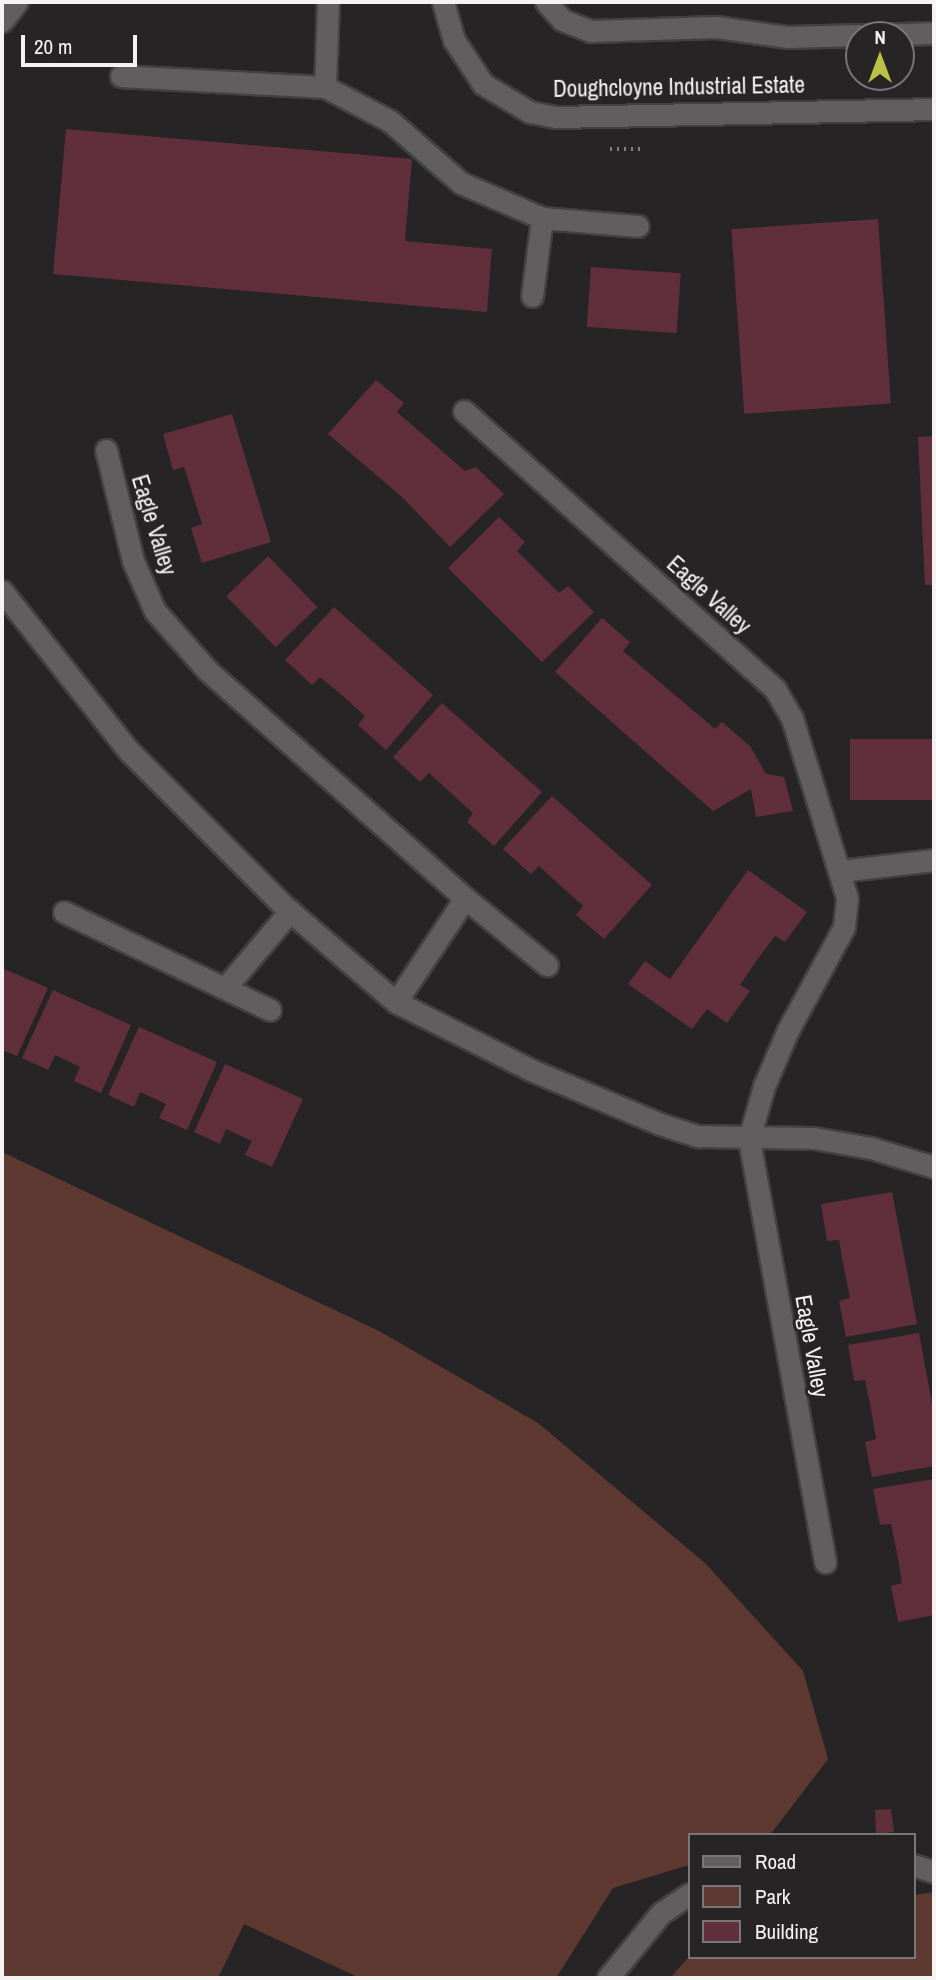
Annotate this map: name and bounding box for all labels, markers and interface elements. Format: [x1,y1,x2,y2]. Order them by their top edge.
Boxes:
scale bar [24,21,140,65]
north arrow [845,21,915,91]
text: N [874,24,886,50]
text: 20 m [34,32,72,61]
street label: Doughcloyne Industrial Estate [553,71,805,103]
street label: Eagle Valley [126,471,182,579]
street label: Eagle Valley [661,550,757,640]
street label: Eagle Valley [789,1293,835,1399]
legend [688,1833,915,1959]
text: Road [755,1847,796,1876]
text: Park [755,1882,790,1911]
text: Building [755,1917,818,1946]

